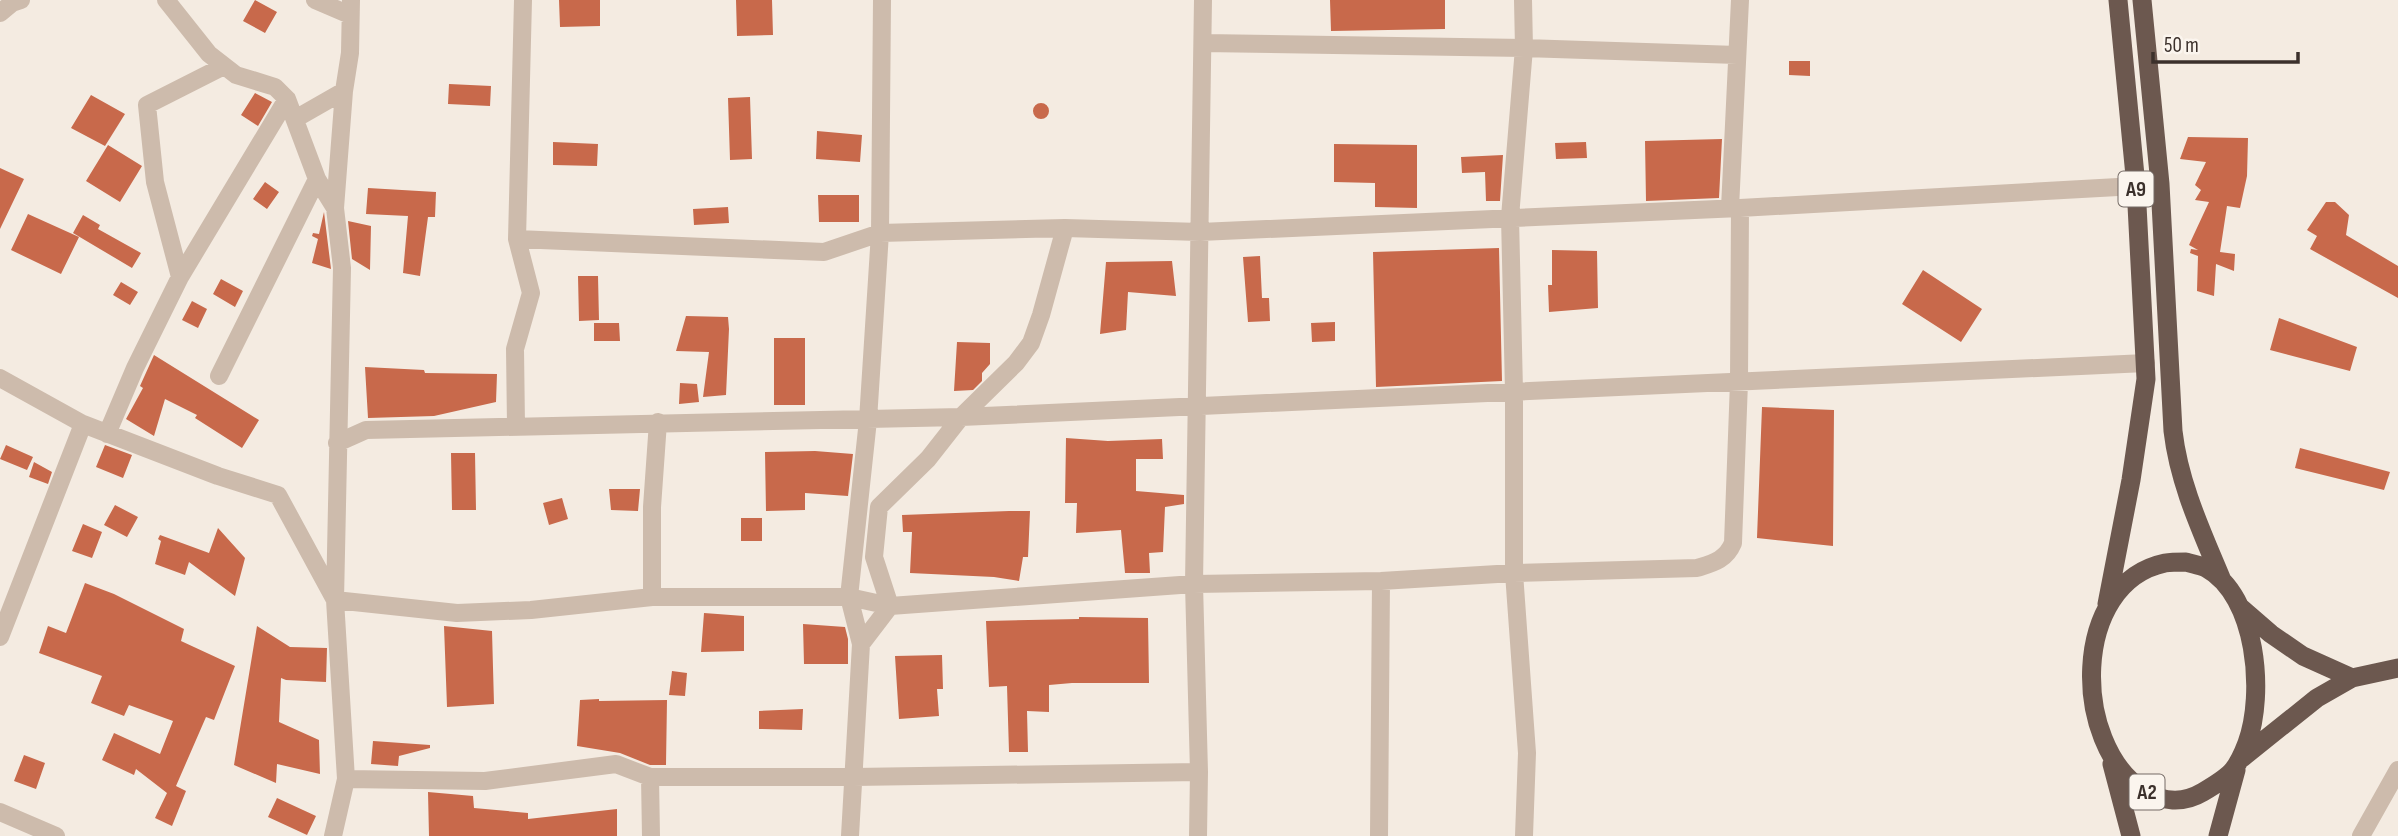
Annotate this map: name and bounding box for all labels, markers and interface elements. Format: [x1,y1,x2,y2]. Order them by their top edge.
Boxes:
scale bar [2153,21,2298,65]
text: 50 m [2164,33,2199,58]
road number: A9 [2118,172,2154,206]
road number: A2 [2130,774,2164,810]

